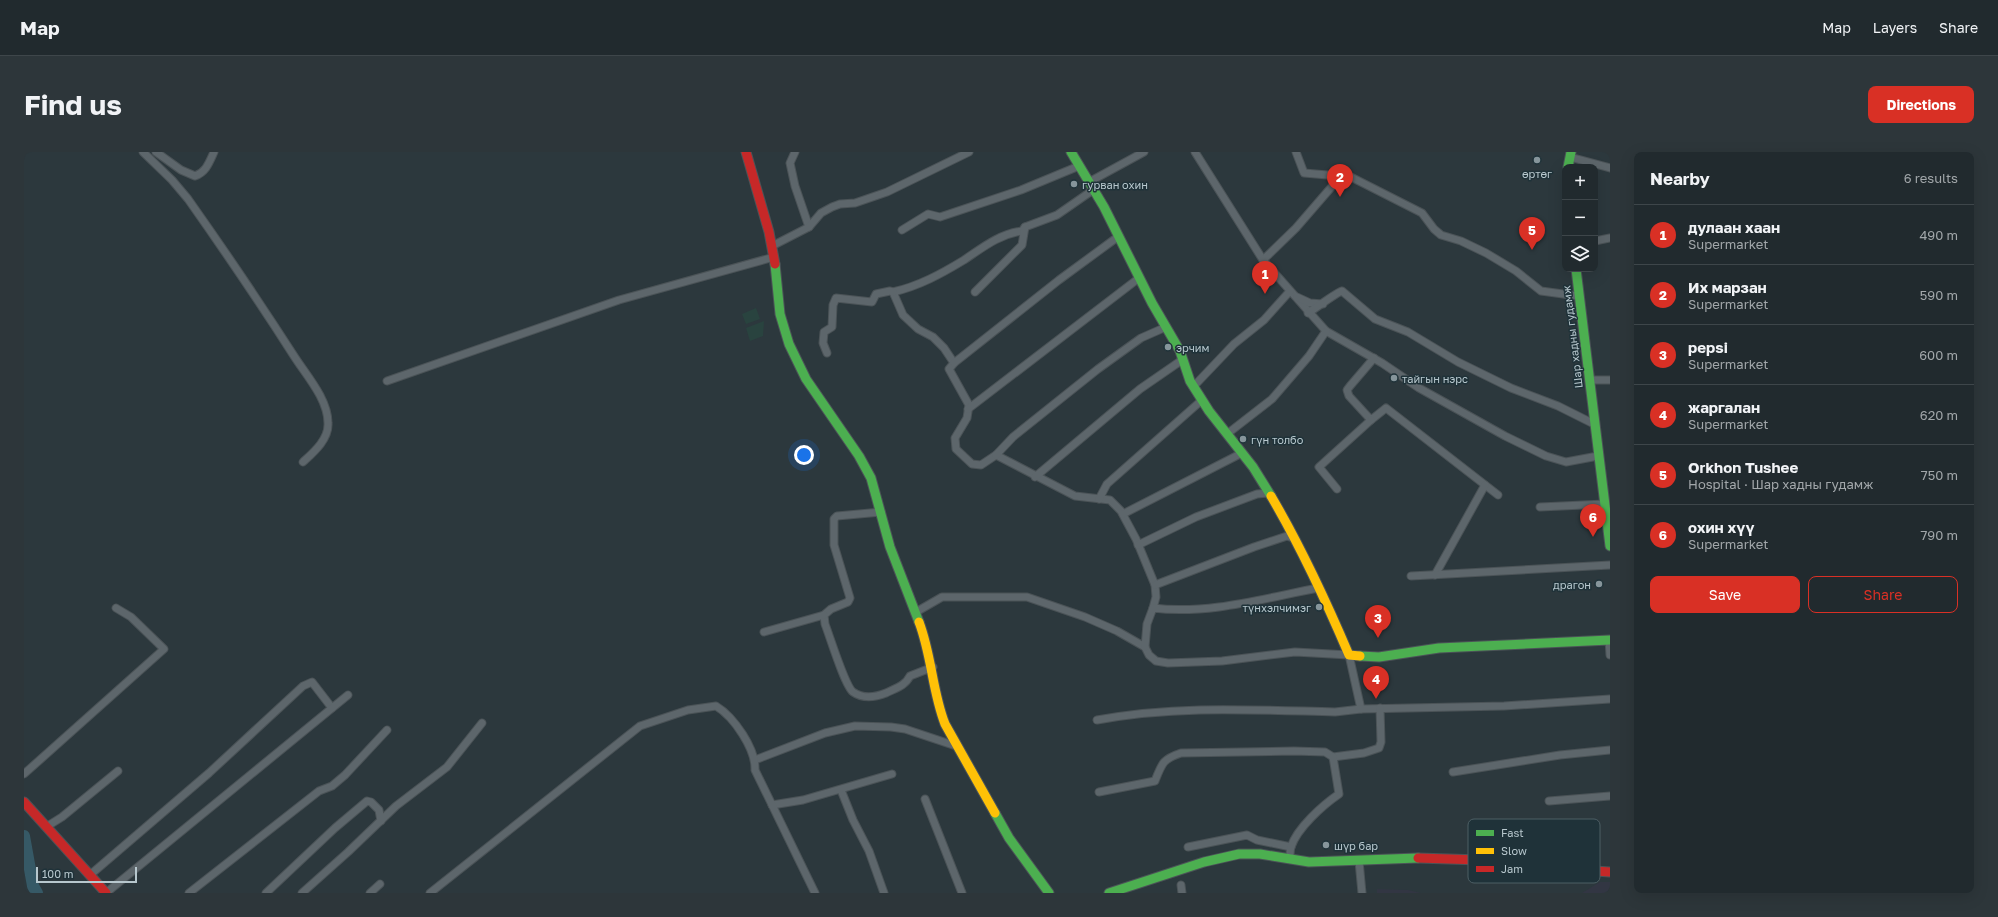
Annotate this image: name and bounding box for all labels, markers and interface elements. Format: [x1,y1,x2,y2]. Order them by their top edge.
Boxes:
text: Map [20,16,60,39]
text: Map [1822,19,1851,36]
text: Layers [1873,19,1917,36]
text: Share [1939,19,1978,36]
button: Directions [1868,86,1974,123]
text: Find us [24,88,122,121]
marker: өртөг [1532,155,1542,165]
pin: 2 [1327,164,1353,197]
map controls [1562,164,1598,272]
button: + [1562,164,1598,200]
place label: өртөг [1522,167,1552,180]
text: Nearby [1650,168,1710,189]
text: 6 results [1904,170,1958,186]
place label: гурван охин [1082,178,1148,191]
marker: гурван охин [1069,179,1079,189]
button: − [1562,200,1598,236]
pin: 5 [1519,217,1545,250]
text: дулаан хаан [1688,218,1780,236]
text: 1 [1660,227,1666,243]
text: 490 m [1919,227,1958,243]
button: layers [1562,236,1598,272]
text: Supermarket [1688,236,1769,252]
pin: 1 [1252,261,1278,294]
text: Их марзан [1688,278,1767,296]
street label: Шар хадны гудамж [1559,285,1585,389]
text: 2 [1659,287,1667,303]
text: 590 m [1920,287,1958,303]
text: Supermarket [1688,296,1769,312]
text: pepsi [1688,338,1728,356]
place label: эрчим [1176,341,1210,354]
marker: эрчим [1163,342,1173,352]
text: 3 [1659,347,1667,363]
text: 600 m [1919,347,1958,363]
text: Supermarket [1688,356,1769,372]
place label: тайгын нэрс [1402,372,1468,385]
marker: тайгын нэрс [1389,373,1399,383]
text: жаргалан [1688,398,1760,416]
text: 4 [1659,407,1667,423]
text: 620 m [1920,407,1958,423]
text: Supermarket [1688,416,1769,432]
place label: гүн толбо [1251,433,1304,447]
marker: гүн толбо [1238,434,1248,444]
your location [794,445,814,465]
text: Orkhon Tushee [1688,458,1798,476]
text: 5 [1659,467,1667,483]
text: 750 m [1921,467,1958,483]
text: Hospital · Шар хадны гудамж [1688,476,1873,492]
pin: 6 [1580,504,1606,537]
text: охин хүү [1688,518,1755,536]
text: 6 [1659,527,1667,543]
text: 790 m [1920,527,1958,543]
text: Supermarket [1688,536,1769,552]
button: Save [1650,576,1800,613]
button: Share [1808,576,1958,613]
place label: драгон [1553,578,1591,591]
marker: драгон [1594,579,1604,589]
place label: түнхэлчимэг [1242,601,1311,615]
marker: түнхэлчимэг [1314,602,1324,612]
pin: 3 [1365,605,1391,638]
pin: 4 [1363,666,1389,699]
legend [1468,819,1600,883]
text: Fast [1501,826,1524,839]
place label: шүр бар [1334,839,1378,853]
marker: шүр бар [1321,840,1331,850]
text: Slow [1501,844,1527,857]
text: Jam [1501,862,1523,875]
scale bar [36,865,137,884]
text: 100 m [42,867,73,880]

